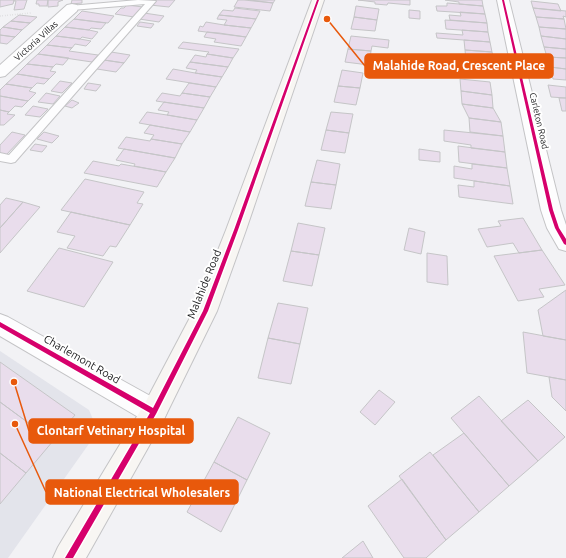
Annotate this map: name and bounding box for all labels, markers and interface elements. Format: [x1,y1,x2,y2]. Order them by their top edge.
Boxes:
street label: Victoria Villas [12,19,60,63]
callout: Malahide Road, Crescent Place [365,54,553,78]
text: Malahide Road, Crescent Place [373,59,545,72]
street label: Carleton Road [528,92,550,150]
street label: Malahide Road [185,248,223,320]
street label: Charlemont Road [42,332,122,386]
callout: Clontarf Vetinary Hospital [29,419,193,443]
text: Clontarf Vetinary Hospital [37,424,185,437]
callout: National Electrical Wholesalers [46,480,238,504]
text: National Electrical Wholesalers [54,486,230,499]

